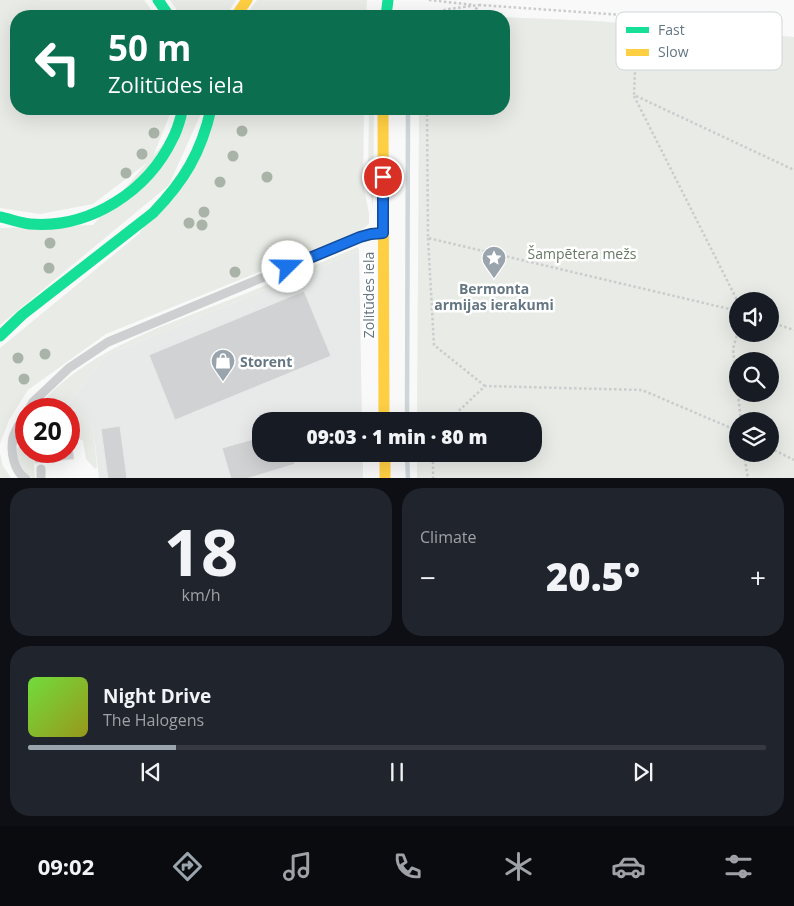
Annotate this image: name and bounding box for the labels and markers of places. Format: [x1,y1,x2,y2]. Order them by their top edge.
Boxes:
pin [362,156,404,198]
place icon: Bermonta armijas ierakumi [481,245,507,279]
place label: Bermonta armijas ierakumi [434,279,554,314]
shop icon: Storent [210,348,236,382]
place label: Storent [240,352,292,371]

